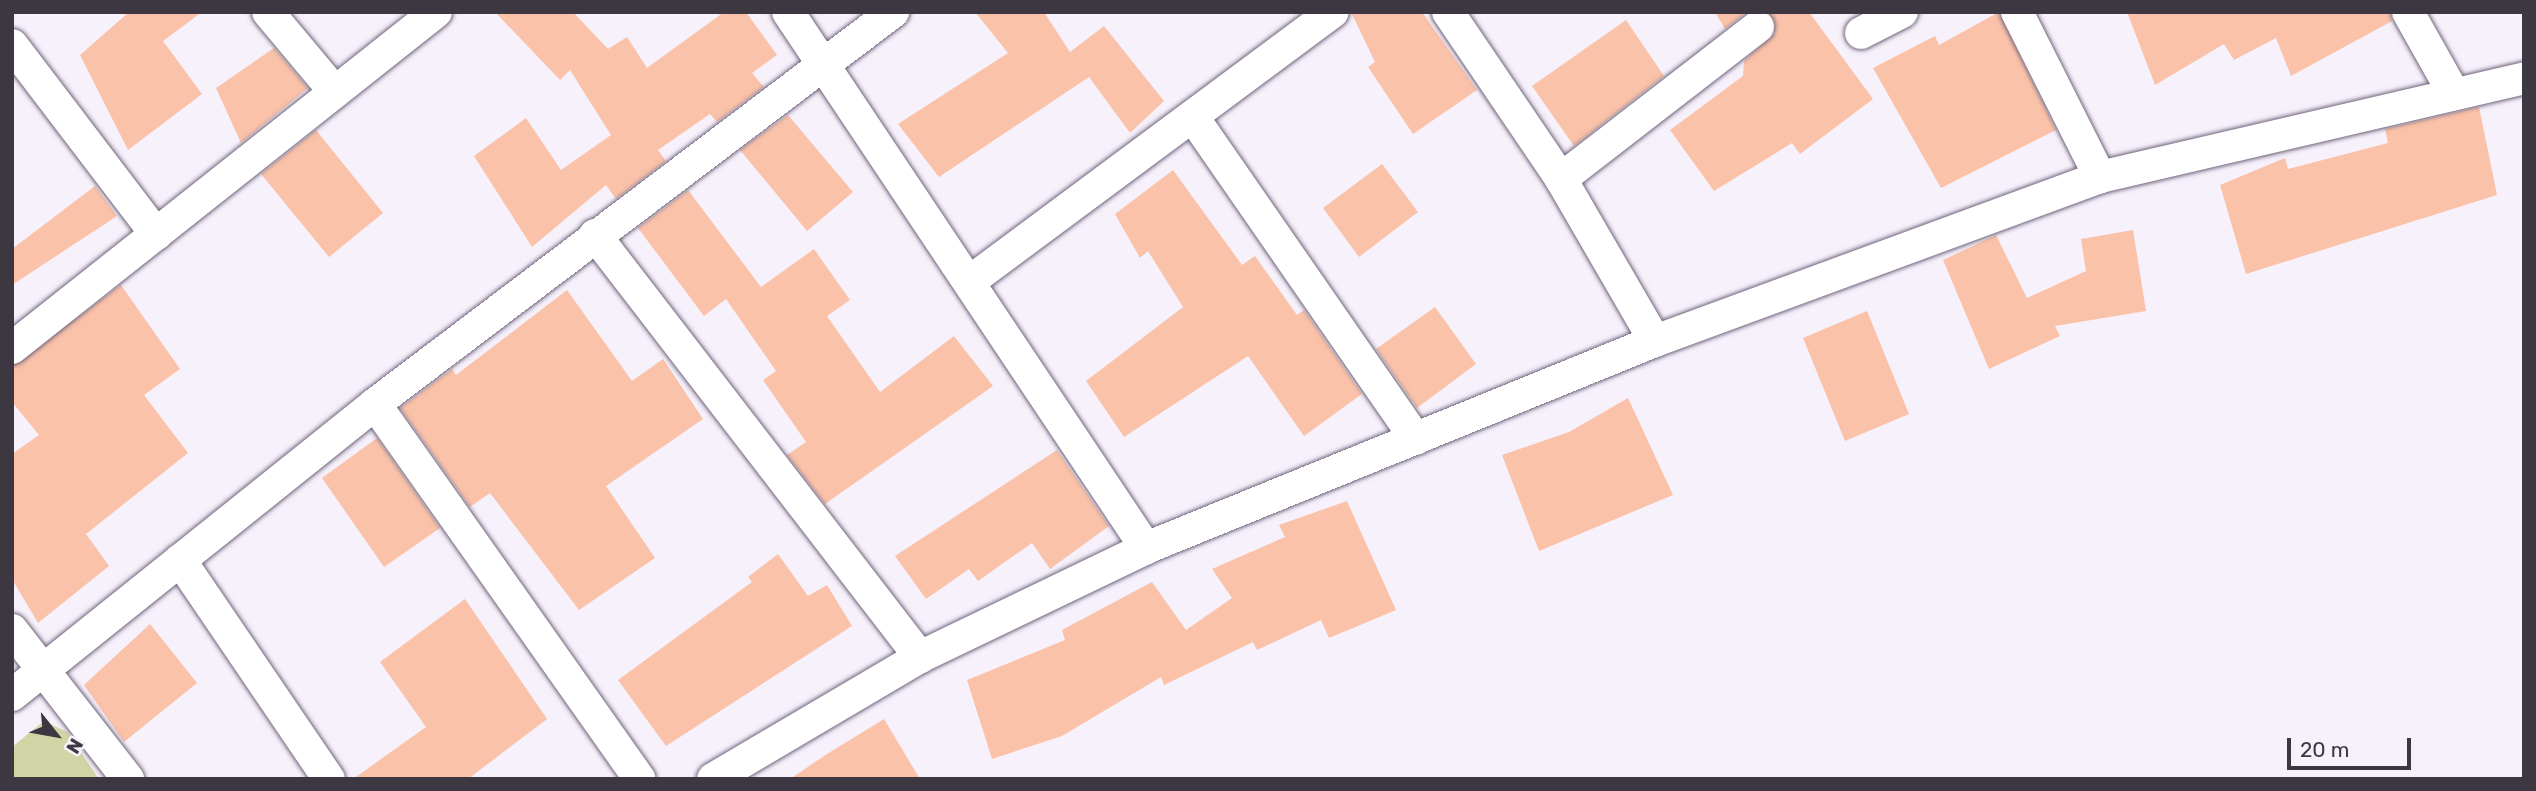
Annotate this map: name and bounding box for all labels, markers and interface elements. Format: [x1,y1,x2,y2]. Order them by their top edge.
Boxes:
north arrow [21,700,91,770]
scale bar [2291,724,2415,768]
text: N [61,734,88,758]
text: 20 m [2300,737,2349,762]

